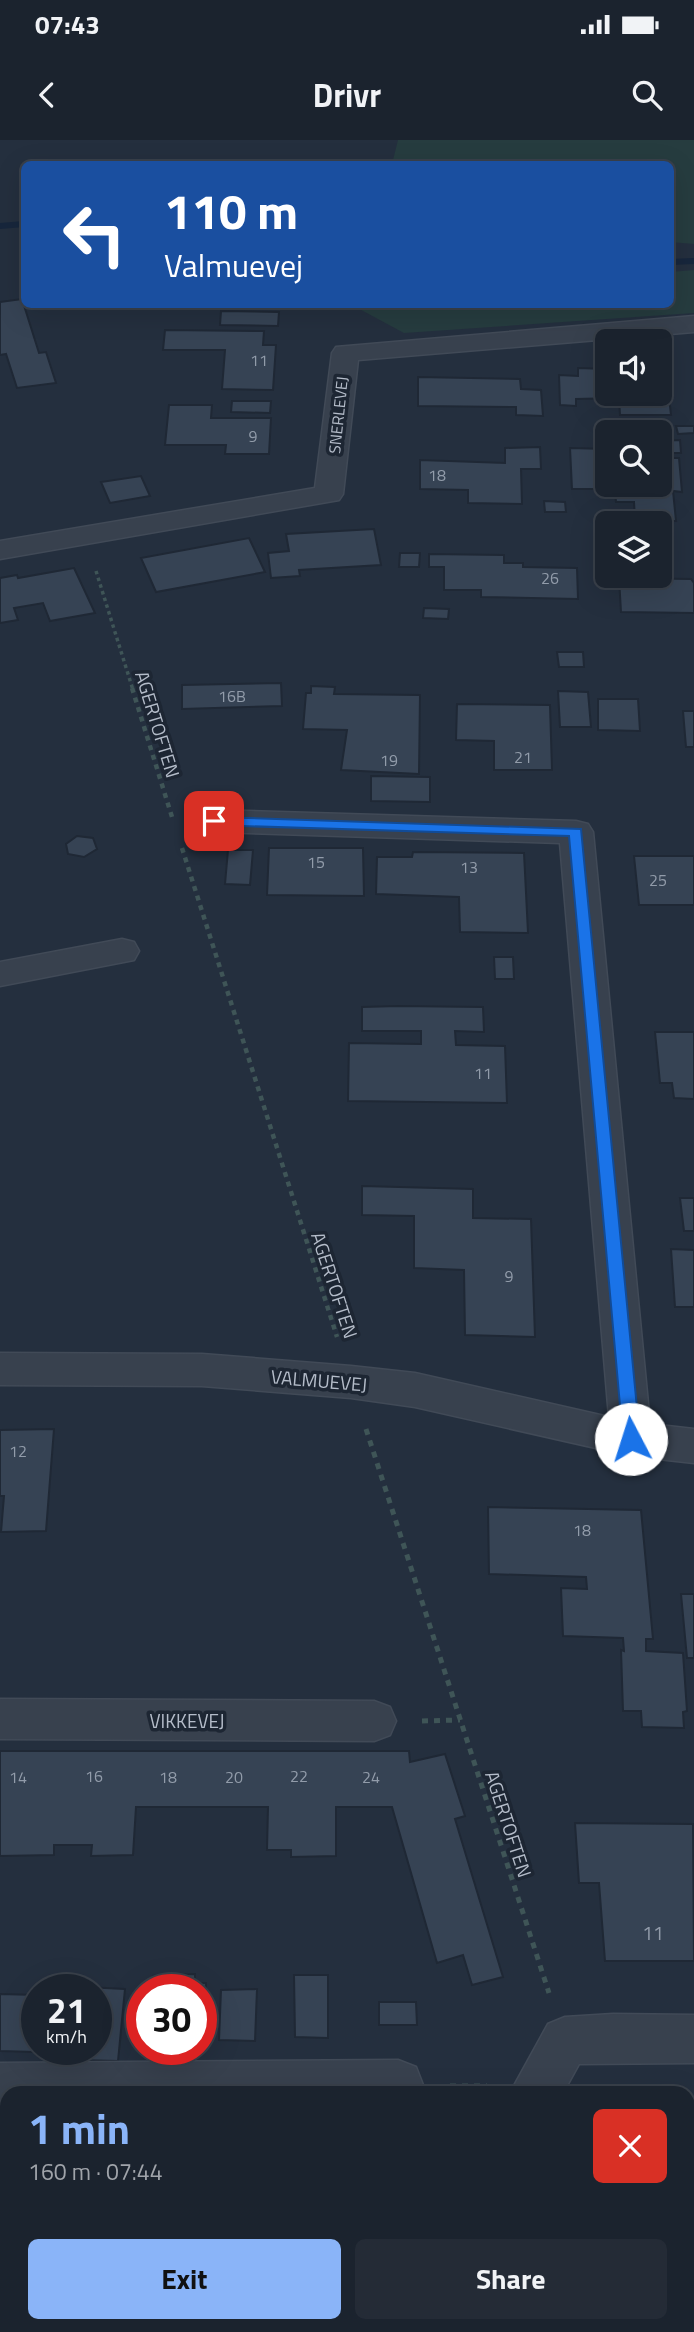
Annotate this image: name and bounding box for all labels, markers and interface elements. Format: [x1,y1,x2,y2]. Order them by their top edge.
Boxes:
text: 07:43 [35,5,100,44]
text: Drivr [313,71,381,119]
icon: back [28,76,66,114]
icon: search [628,76,666,114]
text: 110 m [164,173,298,248]
icon: left [49,189,140,280]
text: Valmuevej [164,241,303,289]
map controls [595,329,672,588]
button: sound [595,329,672,406]
house number: 11 [250,348,268,372]
street label: SNERLEVEJ [322,375,354,455]
button: search [595,420,672,497]
house number: 9 [249,424,258,448]
house number: 18 [428,463,446,487]
button: layers [595,511,672,588]
house number: 26 [541,566,559,590]
street label: AGERTOFTEN [128,667,188,781]
house number: 16B [218,684,246,708]
house number: 21 [514,745,532,769]
house number: 19 [380,748,398,772]
pin [184,791,244,851]
icon: arrive [195,802,233,840]
house number: 15 [307,850,325,874]
house number: 13 [460,855,478,879]
house number: 25 [649,868,667,892]
house number: 11 [474,1061,492,1085]
street label: AGERTOFTEN [304,1228,366,1342]
house number: 9 [505,1264,514,1288]
street label: VALMUEVEJ [270,1361,368,1399]
position arrow [594,1402,668,1476]
house number: 12 [9,1439,27,1463]
house number: 18 [573,1518,591,1542]
street label: VIKKEVEJ [150,1706,224,1735]
house number: 16 [85,1764,103,1788]
house number: 22 [290,1764,308,1788]
house number: 14 [9,1765,27,1789]
house number: 18 [159,1765,177,1789]
house number: 20 [225,1765,243,1789]
house number: 24 [362,1765,380,1789]
street label: AGERTOFTEN [478,1767,540,1881]
house number: 11 [642,1918,664,1947]
speed limit sign: 30 [126,1974,217,2065]
text: 21 [47,1983,86,2037]
text: km/h [46,2023,87,2050]
text: 1 min [28,2096,130,2160]
button: close [593,2109,667,2183]
text: 160 m · 07:44 [28,2154,163,2189]
button: Exit [28,2239,341,2319]
button: Share [355,2239,667,2319]

